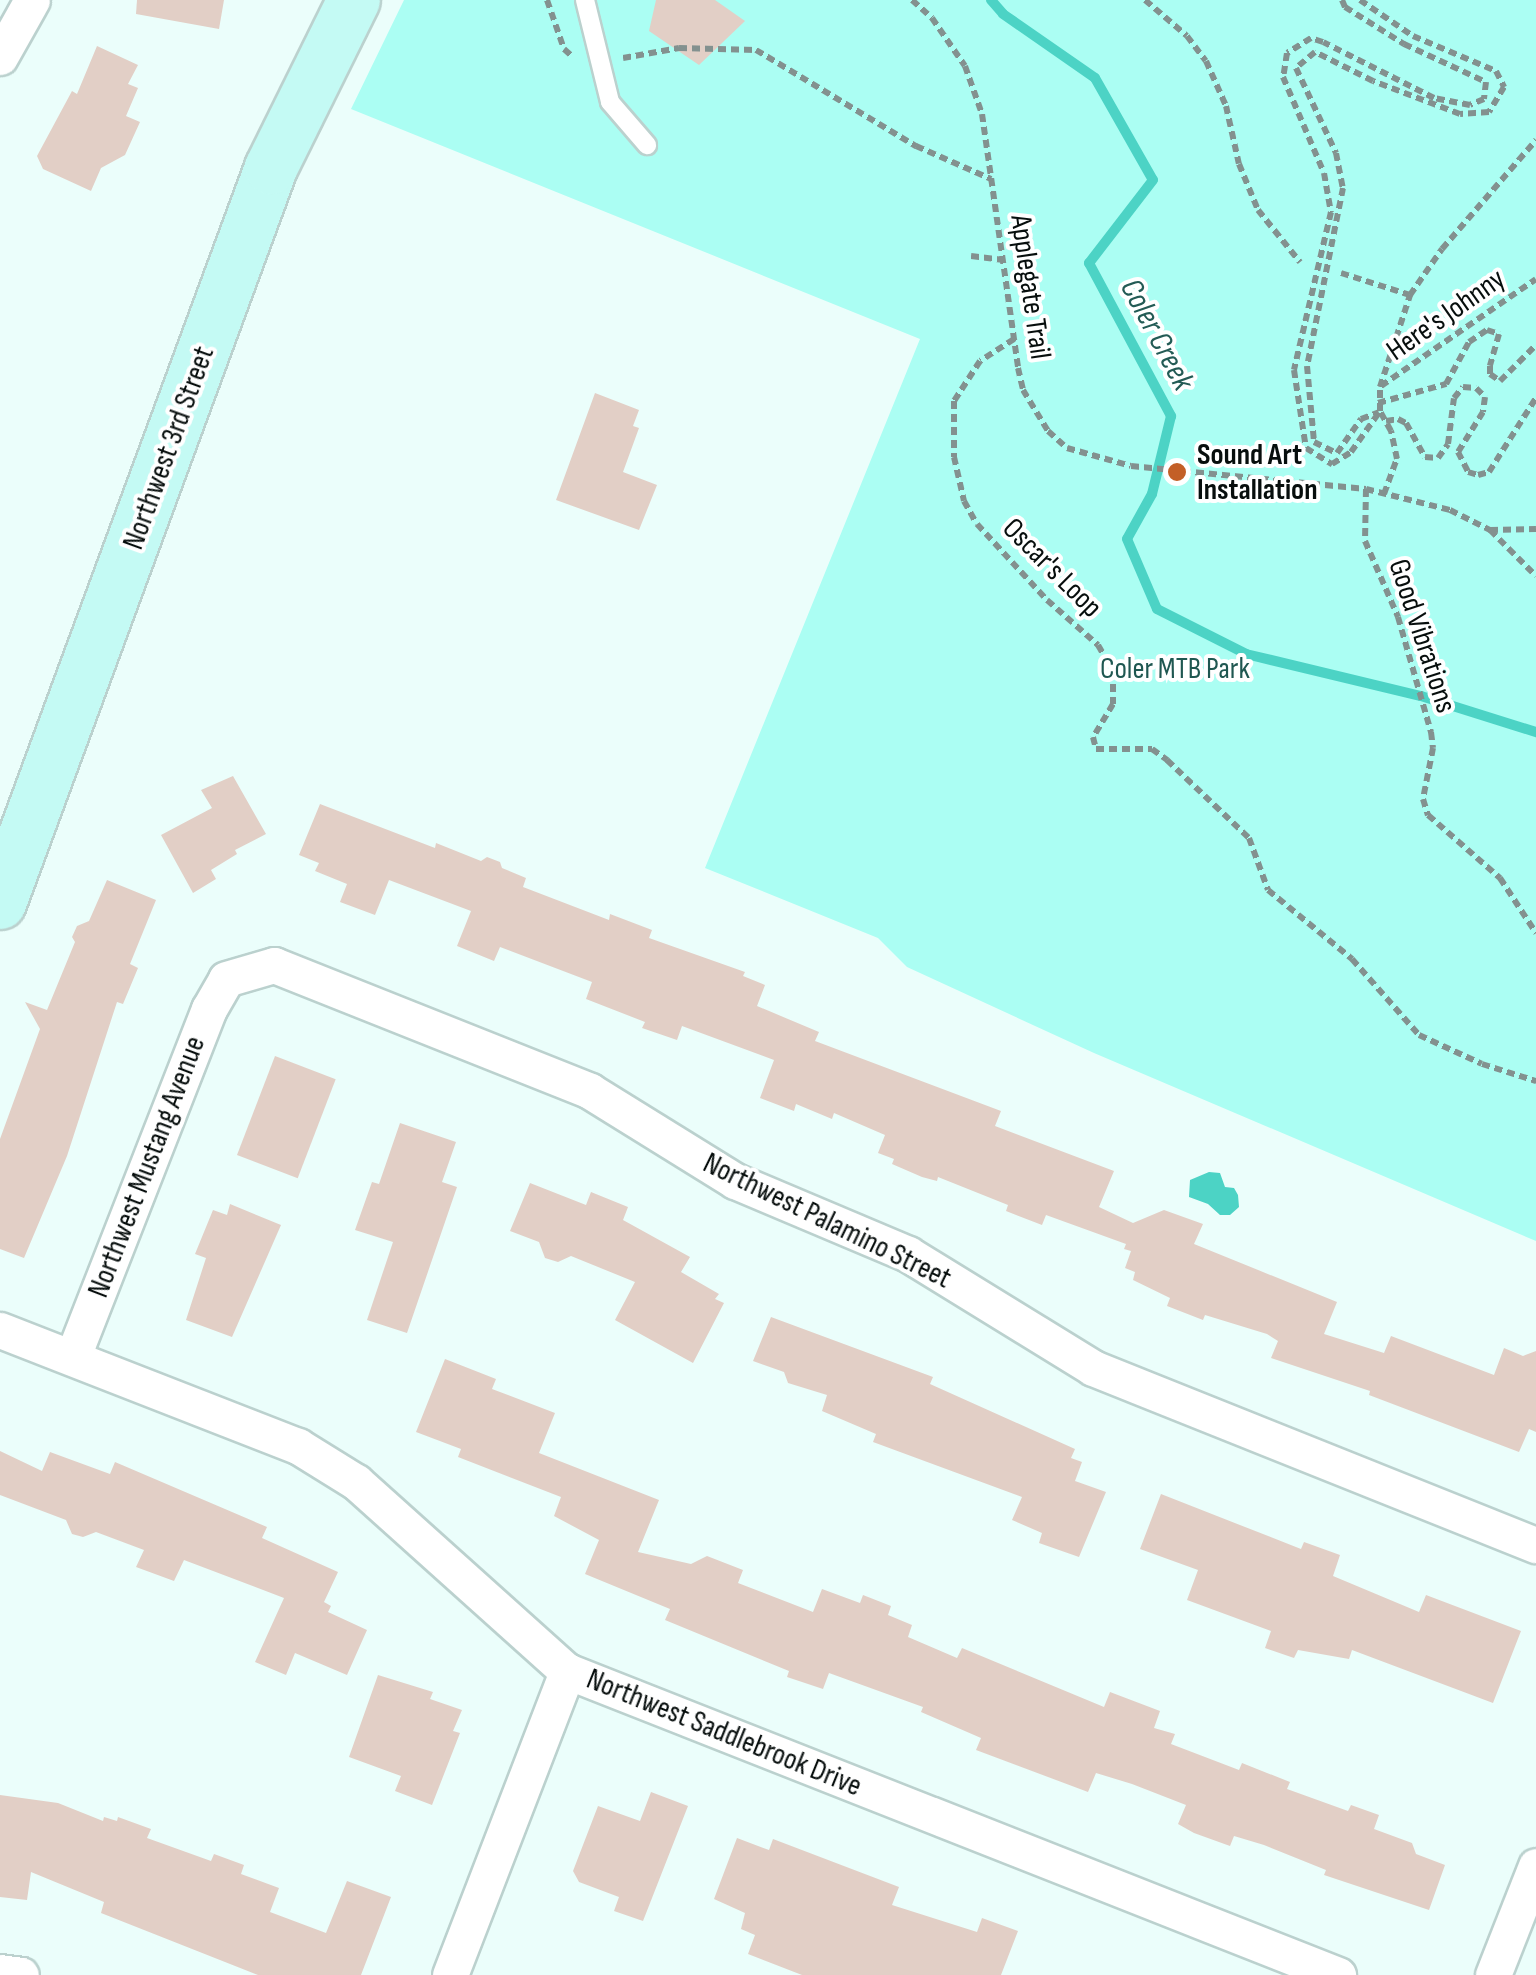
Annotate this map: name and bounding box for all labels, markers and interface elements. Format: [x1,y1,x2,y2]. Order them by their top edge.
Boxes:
street label: Applegate Trail [1002,212,1058,362]
street label: Here's Johnny [1380,261,1512,369]
water label: Coler Creek [1111,273,1201,397]
street label: Northwest 3rd Street [116,342,222,554]
place label: Sound Art Installation [1197,437,1318,508]
marker: Sound Art Installation [1166,461,1188,483]
street label: Oscar's Loop [995,511,1109,625]
street label: Good Vibrations [1380,555,1464,717]
park label: Coler MTB Park [1100,651,1250,687]
street label: Northwest Mustang Avenue [81,1031,213,1303]
street label: Northwest Palamino Street [697,1145,957,1297]
street label: Northwest Saddlebrook Drive [581,1661,867,1805]

